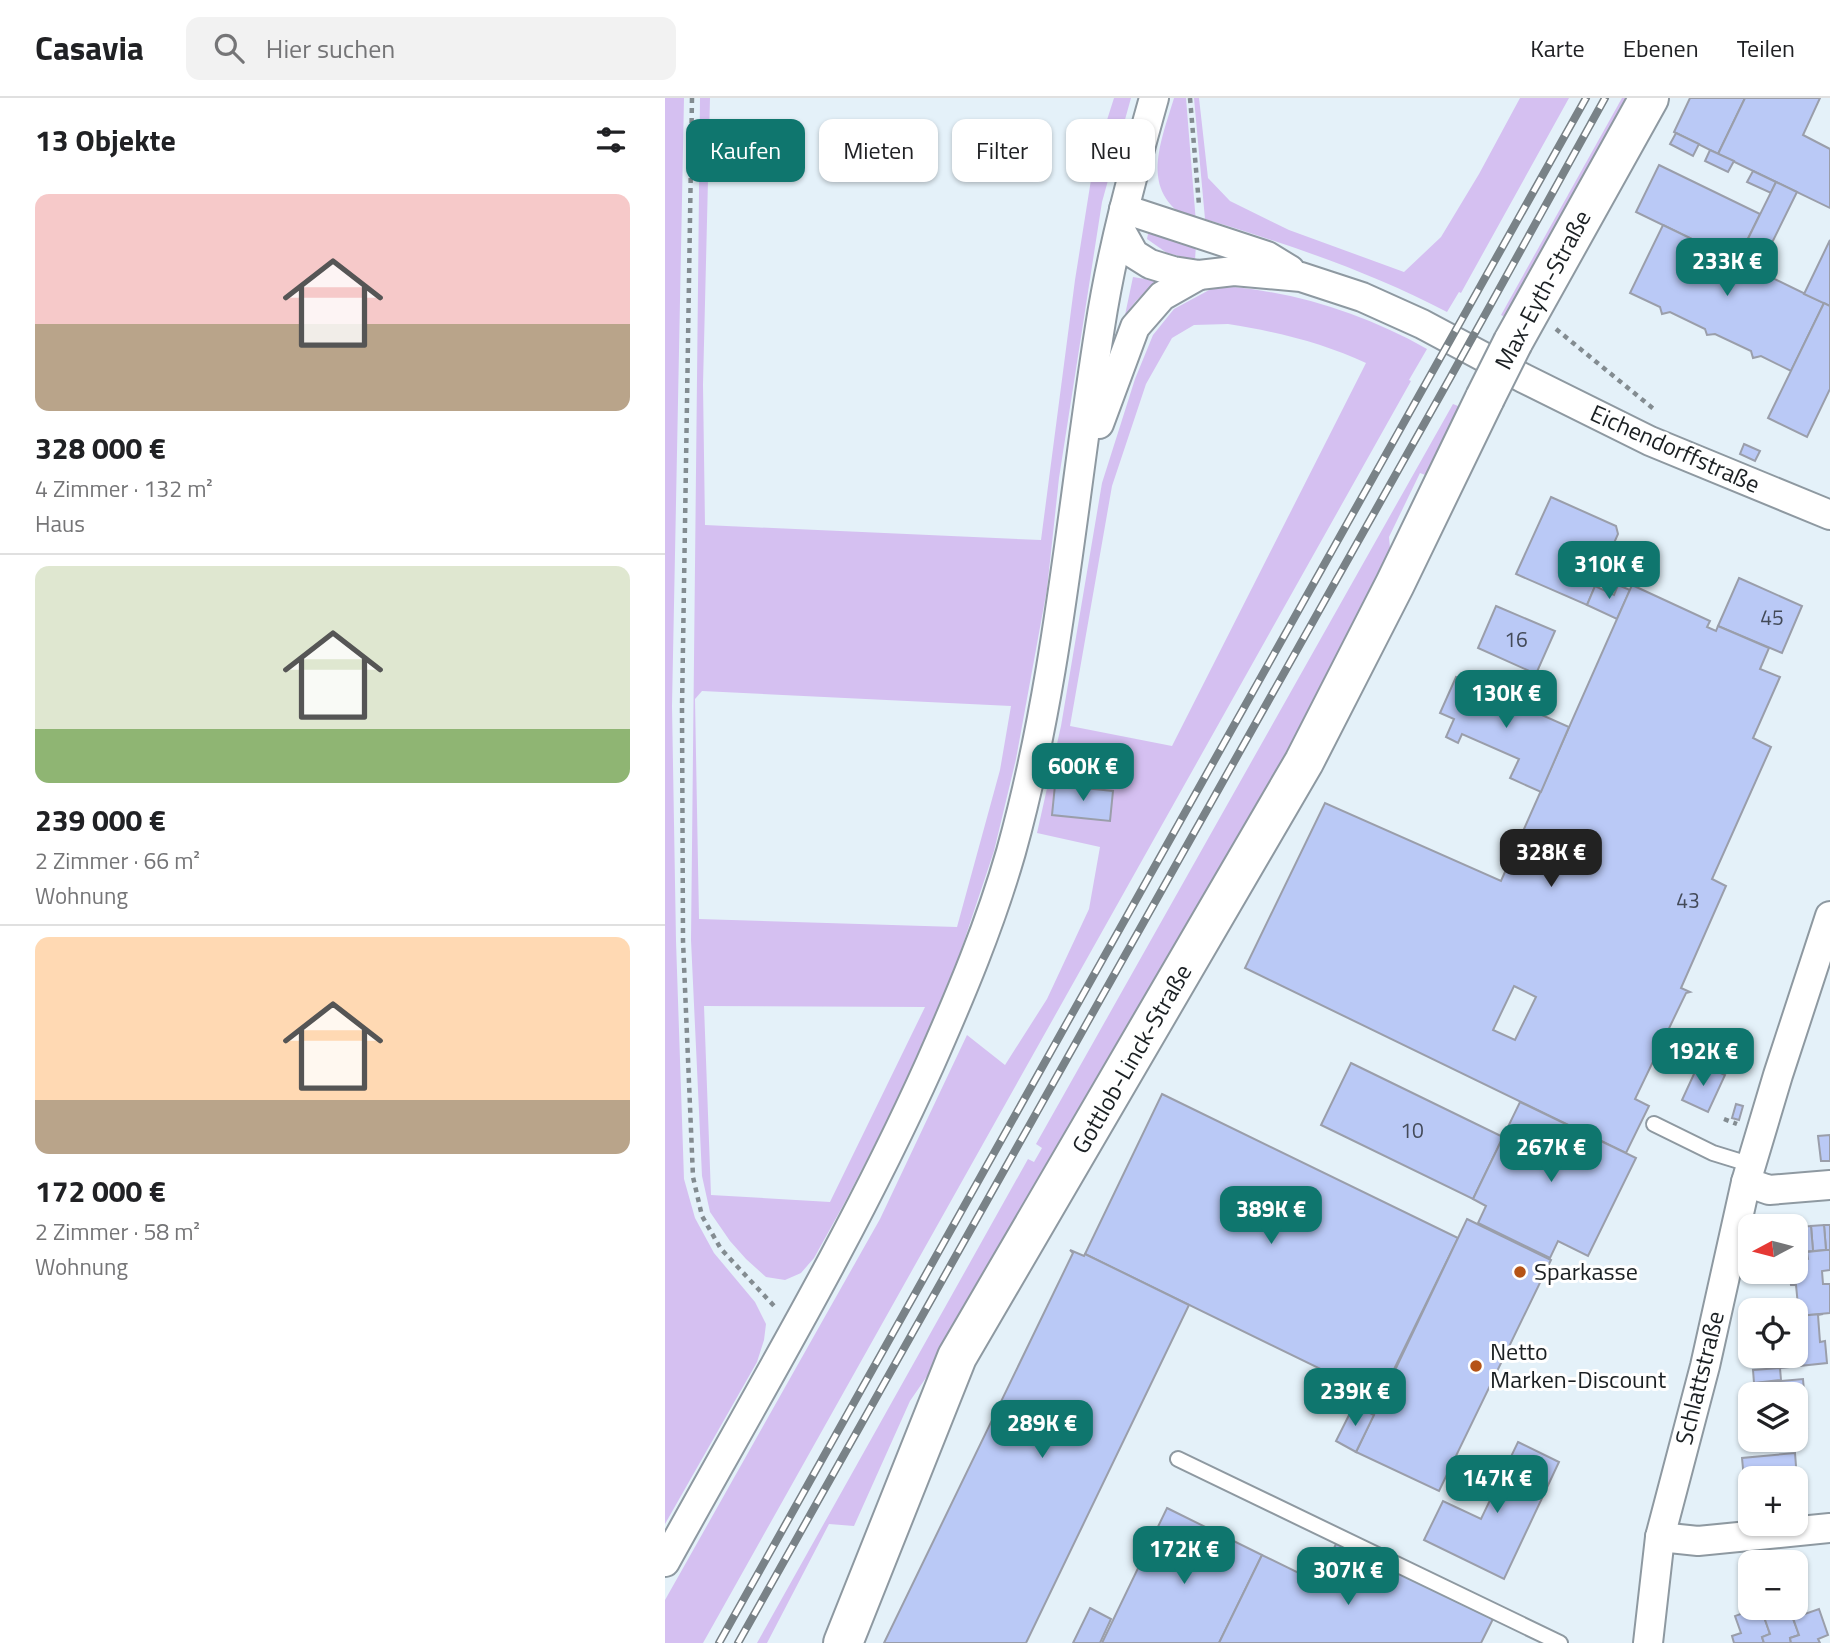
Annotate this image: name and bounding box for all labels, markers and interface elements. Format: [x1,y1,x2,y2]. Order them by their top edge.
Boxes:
search box [186,17,676,80]
text: Casavia [35,23,144,73]
icon: search [210,29,248,67]
text: Hier suchen [266,29,395,68]
text: Karte [1530,30,1585,66]
text: Ebenen [1623,30,1699,66]
text: Teilen [1737,30,1795,66]
text: 13 Objekte [35,117,176,163]
chip: Kaufen [686,119,805,182]
chip: Mieten [819,119,938,182]
chip: Filter [952,119,1052,182]
chip: Neu [1066,119,1155,182]
icon: filters [592,121,630,159]
street label: Max-Eyth-Straße [1485,203,1599,376]
pin: 233K € [1670,238,1784,298]
icon: home [270,240,396,366]
text: 233K € [1692,243,1762,278]
street label: Eichendorffstraße [1585,395,1766,502]
text: 328 000 € [35,425,166,471]
text: 4 Zimmer · 132 m² [35,471,213,506]
text: Haus [35,506,85,541]
pin: 310K € [1552,542,1666,601]
text: 310K € [1574,546,1644,581]
house number: 45 [1760,601,1784,633]
icon: home [270,612,396,738]
house number: 16 [1504,623,1528,655]
pin: 130K € [1449,670,1563,730]
text: 130K € [1471,675,1541,710]
pin: 600K € [1026,744,1140,803]
text: 600K € [1048,748,1118,783]
text: 239 000 € [35,797,166,843]
pin: 328K € [1494,830,1608,889]
text: 328K € [1516,834,1586,869]
text: 2 Zimmer · 66 m² [35,843,200,878]
text: Wohnung [35,878,128,913]
house number: 43 [1676,884,1700,916]
street label: Gottlob-Linck-Straße [1062,957,1200,1160]
icon: home [270,983,396,1109]
pin: 192K € [1646,1028,1760,1088]
text: 192K € [1668,1033,1738,1068]
house number: 10 [1400,1114,1424,1146]
pin: 267K € [1494,1124,1608,1184]
text: 267K € [1516,1129,1586,1164]
text: 172 000 € [35,1168,166,1214]
pin: 389K € [1214,1186,1328,1246]
text: 389K € [1236,1191,1306,1226]
text: 2 Zimmer · 58 m² [35,1214,200,1249]
north arrow [1738,1214,1808,1284]
map controls [1738,1214,1808,1620]
text: Wohnung [35,1249,128,1284]
place label: Sparkasse [1534,1253,1638,1289]
marker: Sparkasse [1512,1264,1528,1280]
button: locate [1738,1298,1808,1368]
street label: Schlattstraße [1665,1307,1733,1448]
place label: Netto Marken-Discount [1490,1333,1667,1397]
marker: Netto Marken-Discount [1468,1358,1484,1374]
pin: 239K € [1298,1368,1412,1428]
text: 239K € [1320,1373,1390,1408]
button: layers [1738,1382,1808,1452]
pin: 289K € [985,1400,1099,1460]
text: 289K € [1007,1405,1077,1440]
pin: 147K € [1440,1456,1554,1515]
text: 147K € [1462,1460,1532,1495]
button: + [1738,1466,1808,1536]
pin: 172K € [1127,1526,1241,1586]
text: 172K € [1149,1531,1219,1566]
pin: 307K € [1291,1548,1405,1607]
button: − [1738,1550,1808,1620]
text: 307K € [1313,1552,1383,1587]

